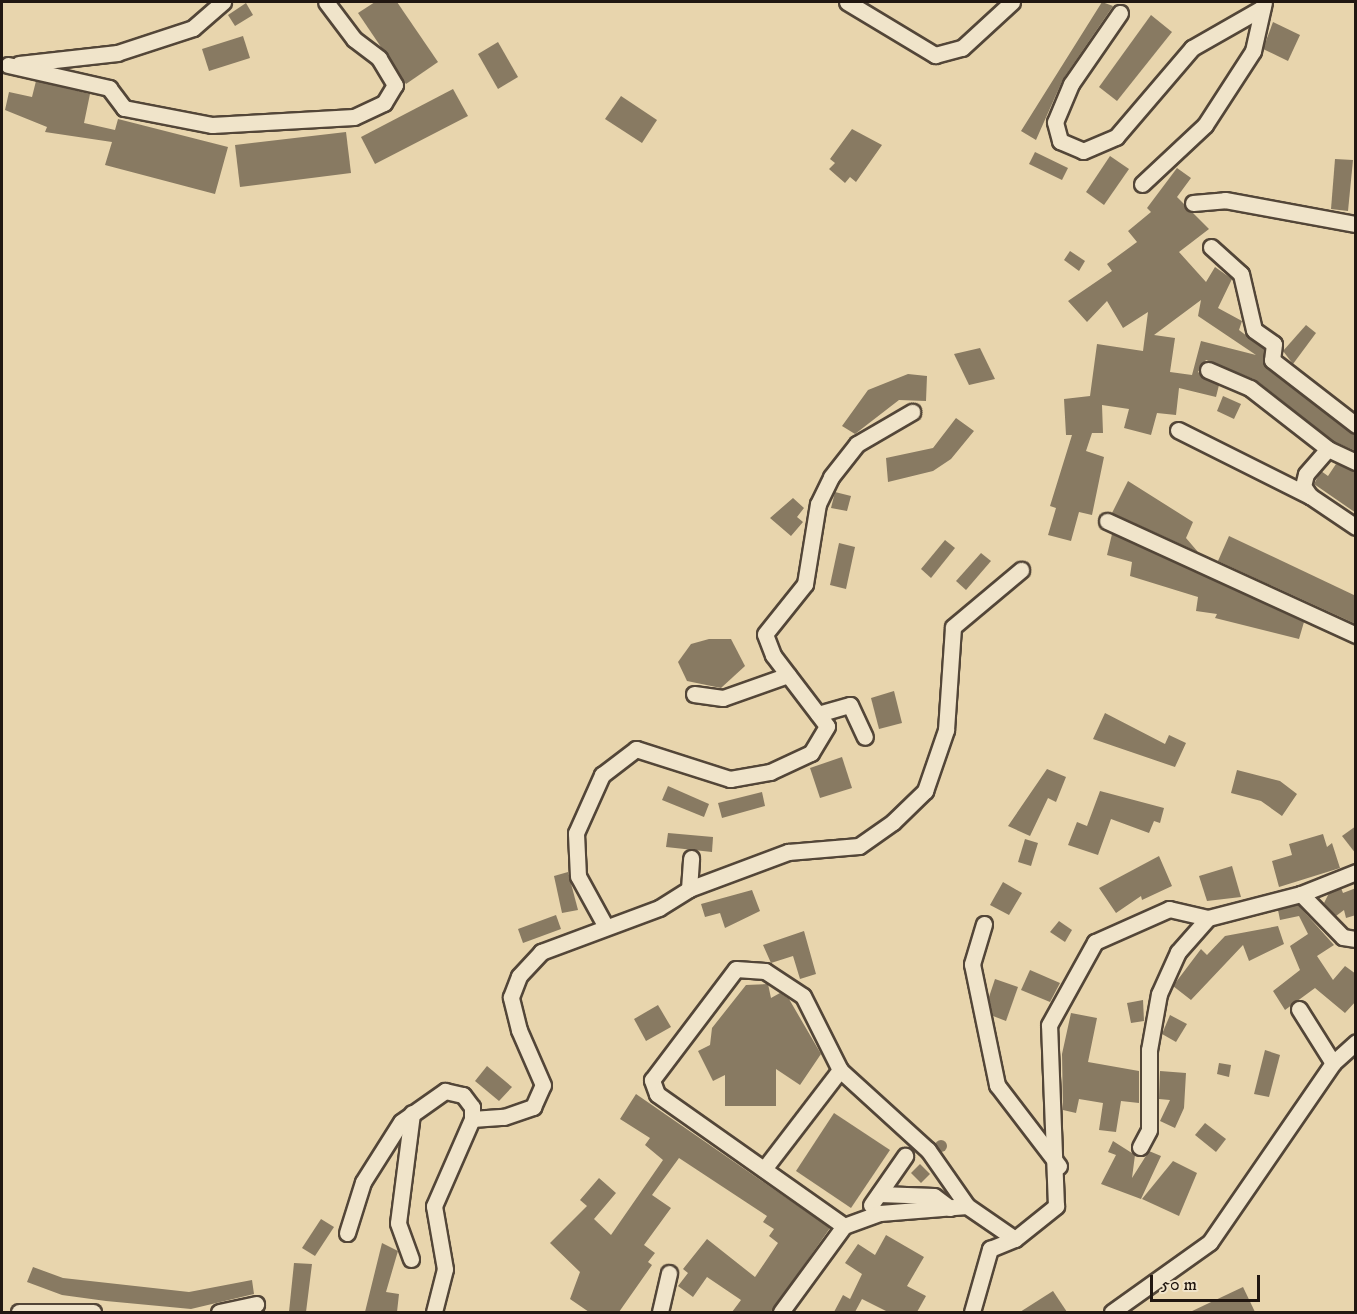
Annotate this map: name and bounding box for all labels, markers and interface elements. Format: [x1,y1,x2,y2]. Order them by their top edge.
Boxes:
scale bar [1153,1263,1262,1301]
text: 50 m [1161,1274,1197,1296]

